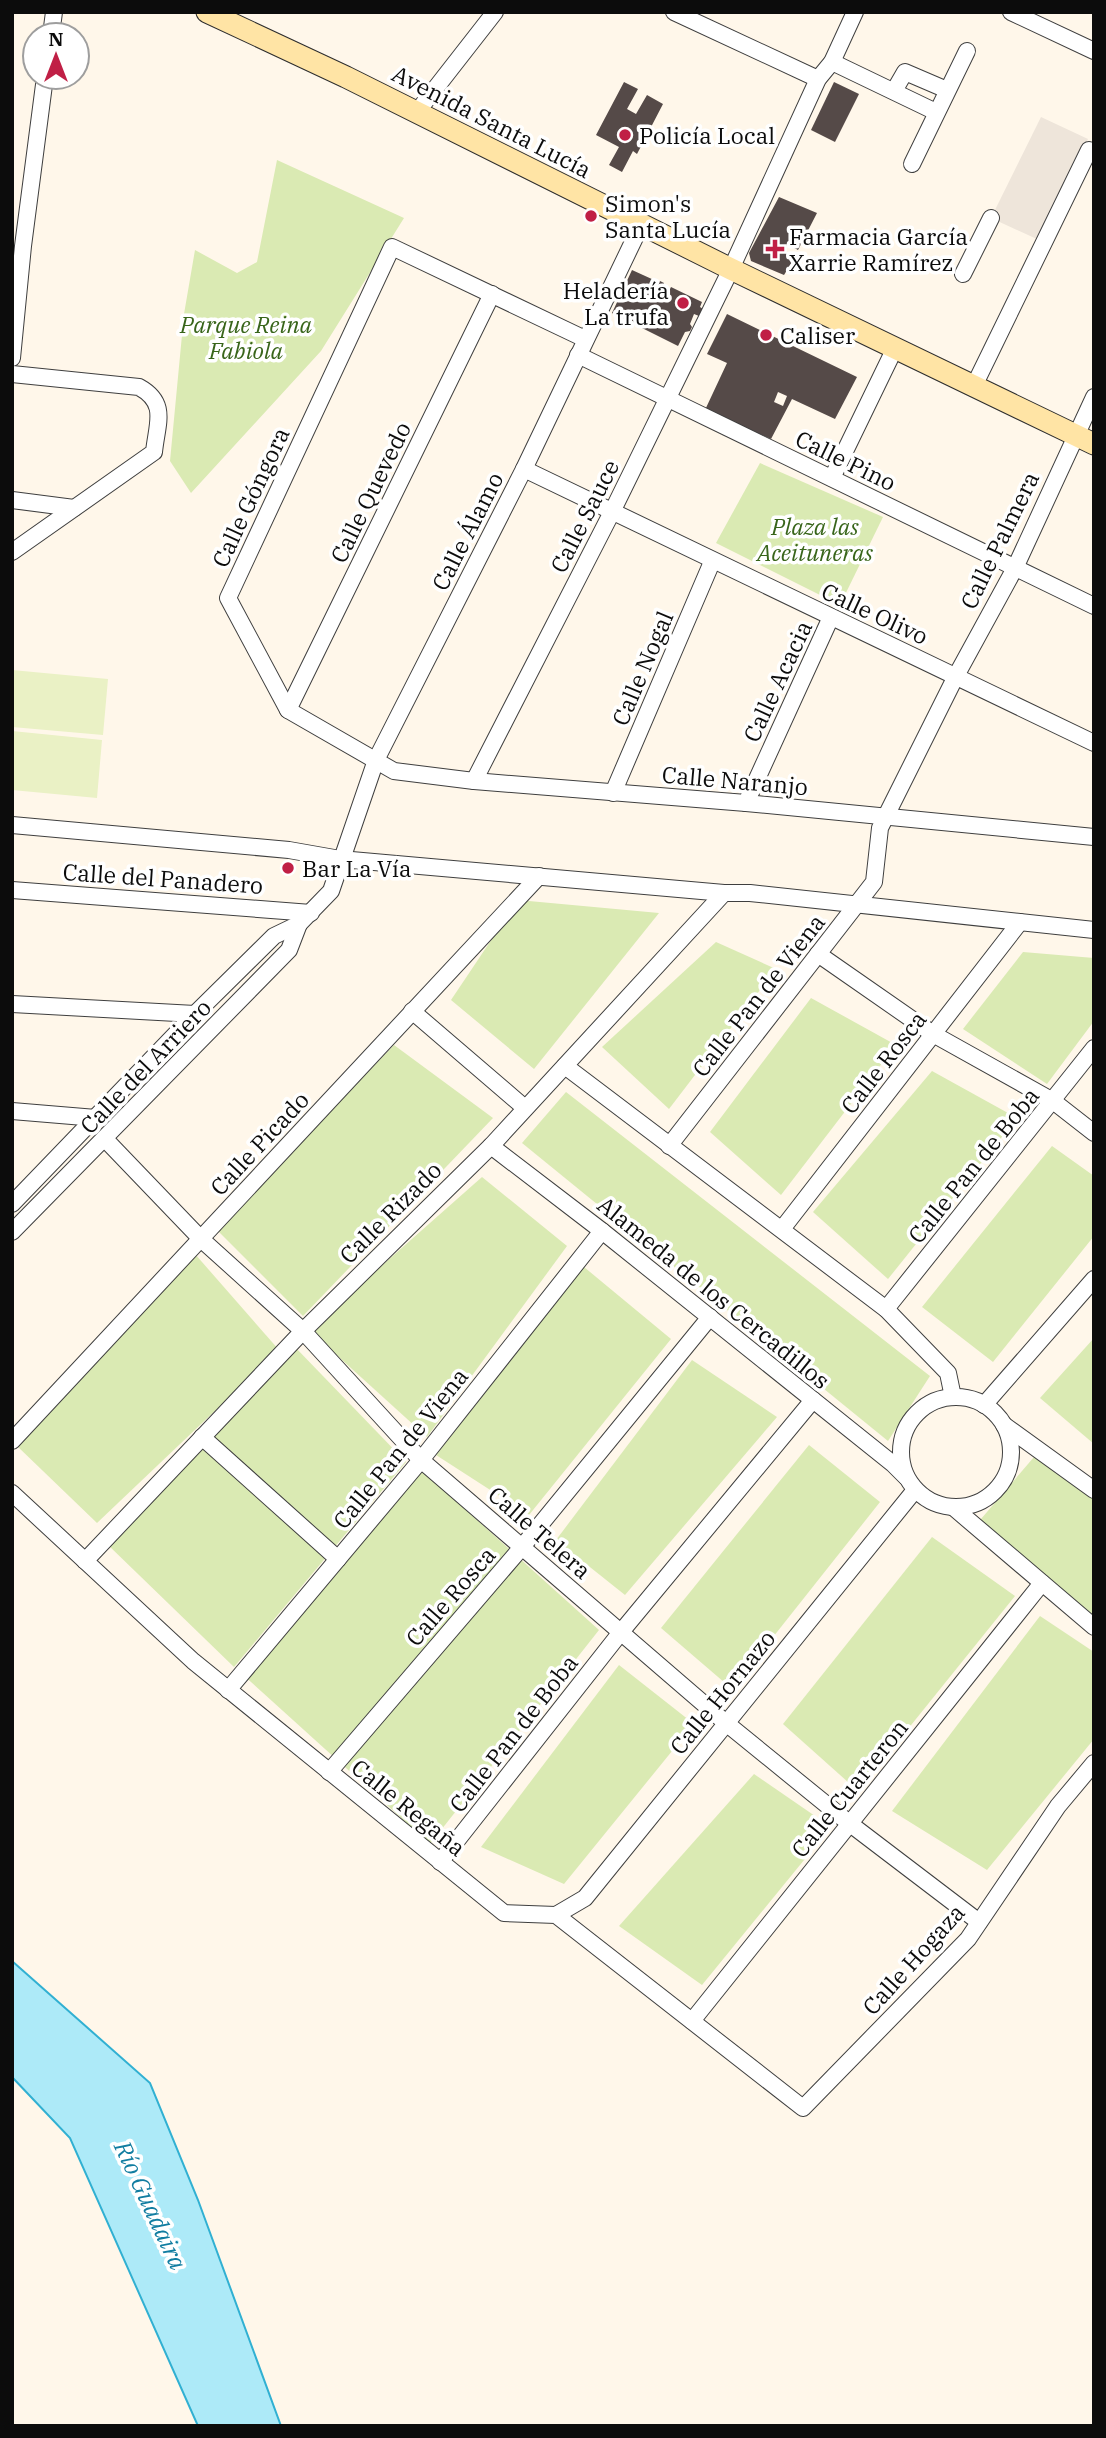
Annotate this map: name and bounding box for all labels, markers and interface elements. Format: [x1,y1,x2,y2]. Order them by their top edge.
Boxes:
north arrow [21,21,91,91]
text: N [48,27,64,51]
street label: Avenida Santa Lucía [387,58,597,184]
place label: Policía Local [639,120,775,150]
marker: Policía Local [617,127,633,143]
place label: Simon's Santa Lucía [605,188,731,244]
marker: Simon's Santa Lucía [583,208,599,224]
place label: Farmacia García Xarrie Ramírez [789,221,968,277]
marker: Farmacia García Xarrie Ramírez [767,241,783,257]
place label: Heladería La trufa [563,275,669,331]
marker: Heladería La trufa [675,295,691,311]
park label: Parque Reina Fabiola [179,309,312,365]
place label: Caliser [780,320,855,350]
marker: Caliser [758,327,774,343]
street label: Calle Quevedo [323,417,417,567]
street label: Calle Góngora [204,422,296,572]
street label: Calle Pino [791,423,901,497]
street label: Calle Sauce [543,454,625,578]
street label: Calle Palmera [953,466,1045,614]
street label: Calle Álamo [424,467,510,595]
park label: Plaza las Aceituneras [755,511,873,567]
street label: Calle Olivo [817,575,933,651]
street label: Calle Nogal [604,606,680,730]
street label: Calle Acacia [736,616,818,746]
street label: Calle Naranjo [661,759,809,801]
place label: Bar La Vía [302,853,412,883]
street label: Calle del Panadero [62,856,264,900]
marker: Bar La Vía [280,860,296,876]
street label: Calle Pan de Viena [685,907,831,1083]
street label: Calle del Arriero [73,992,217,1140]
street label: Calle Rosca [834,1005,932,1119]
street label: Calle Pan de Boba [901,1081,1045,1249]
street label: Calle Picado [203,1085,315,1201]
street label: Calle Rizado [333,1155,447,1269]
street label: Alameda de los Cercadillos [592,1189,836,1395]
street label: Calle Pan de Viena [326,1361,474,1535]
street label: Calle Telera [482,1479,598,1585]
street label: Calle Rosca [399,1540,501,1652]
street label: Calle Hornazo [663,1624,781,1760]
street label: Calle Pan de Boba [442,1648,584,1818]
street label: Calle Cuarteron [784,1713,914,1863]
street label: Calle Regaña [346,1752,472,1862]
street label: Calle Hogaza [855,1897,971,2021]
water label: Río Guadaira [107,2135,195,2274]

